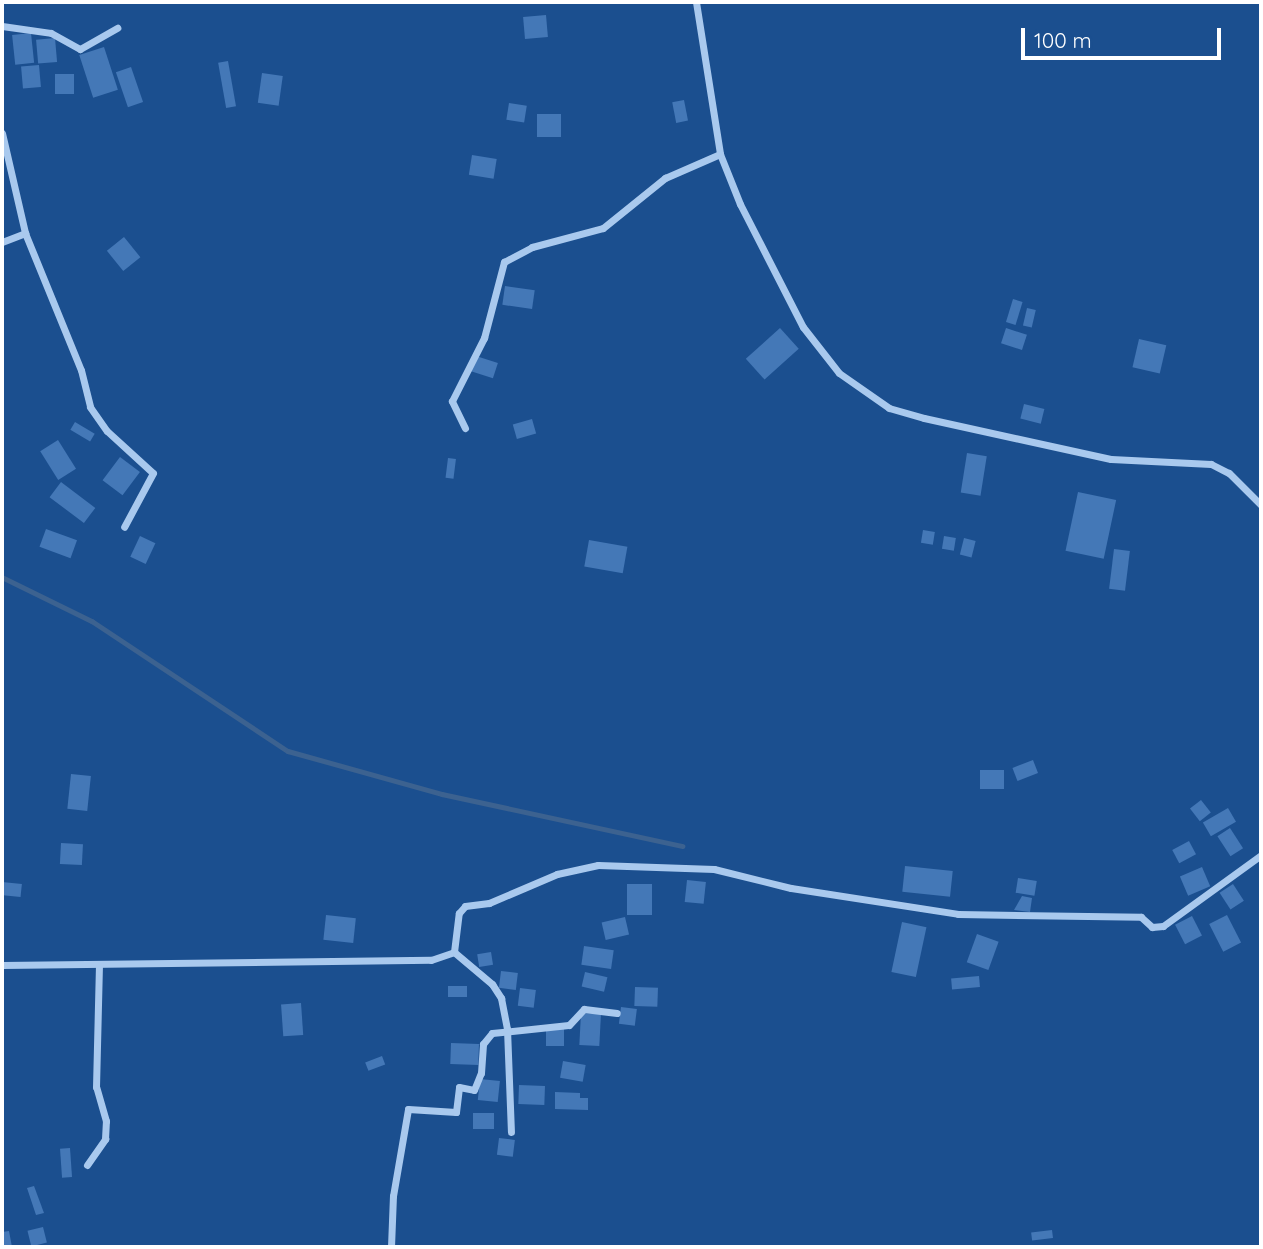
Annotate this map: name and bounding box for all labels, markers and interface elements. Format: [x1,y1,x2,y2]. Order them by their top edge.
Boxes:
scale bar [1025,14,1224,58]
text: 100 m [1034,27,1092,53]

